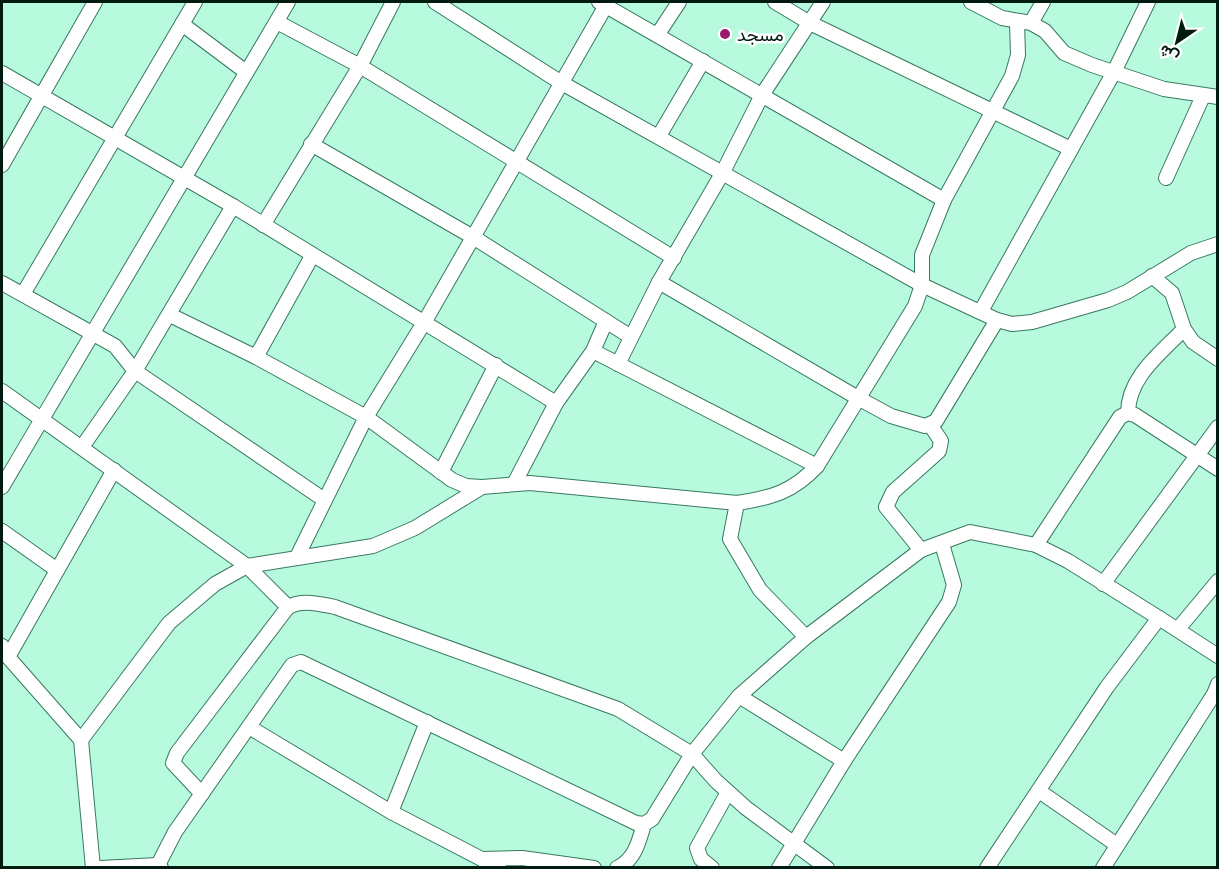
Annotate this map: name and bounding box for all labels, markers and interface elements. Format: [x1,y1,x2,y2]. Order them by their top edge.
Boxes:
north arrow [1147,12,1207,72]
place label: مسجد [737,24,784,45]
marker: مسجد [718,27,732,41]
text: ش [1155,41,1182,67]

